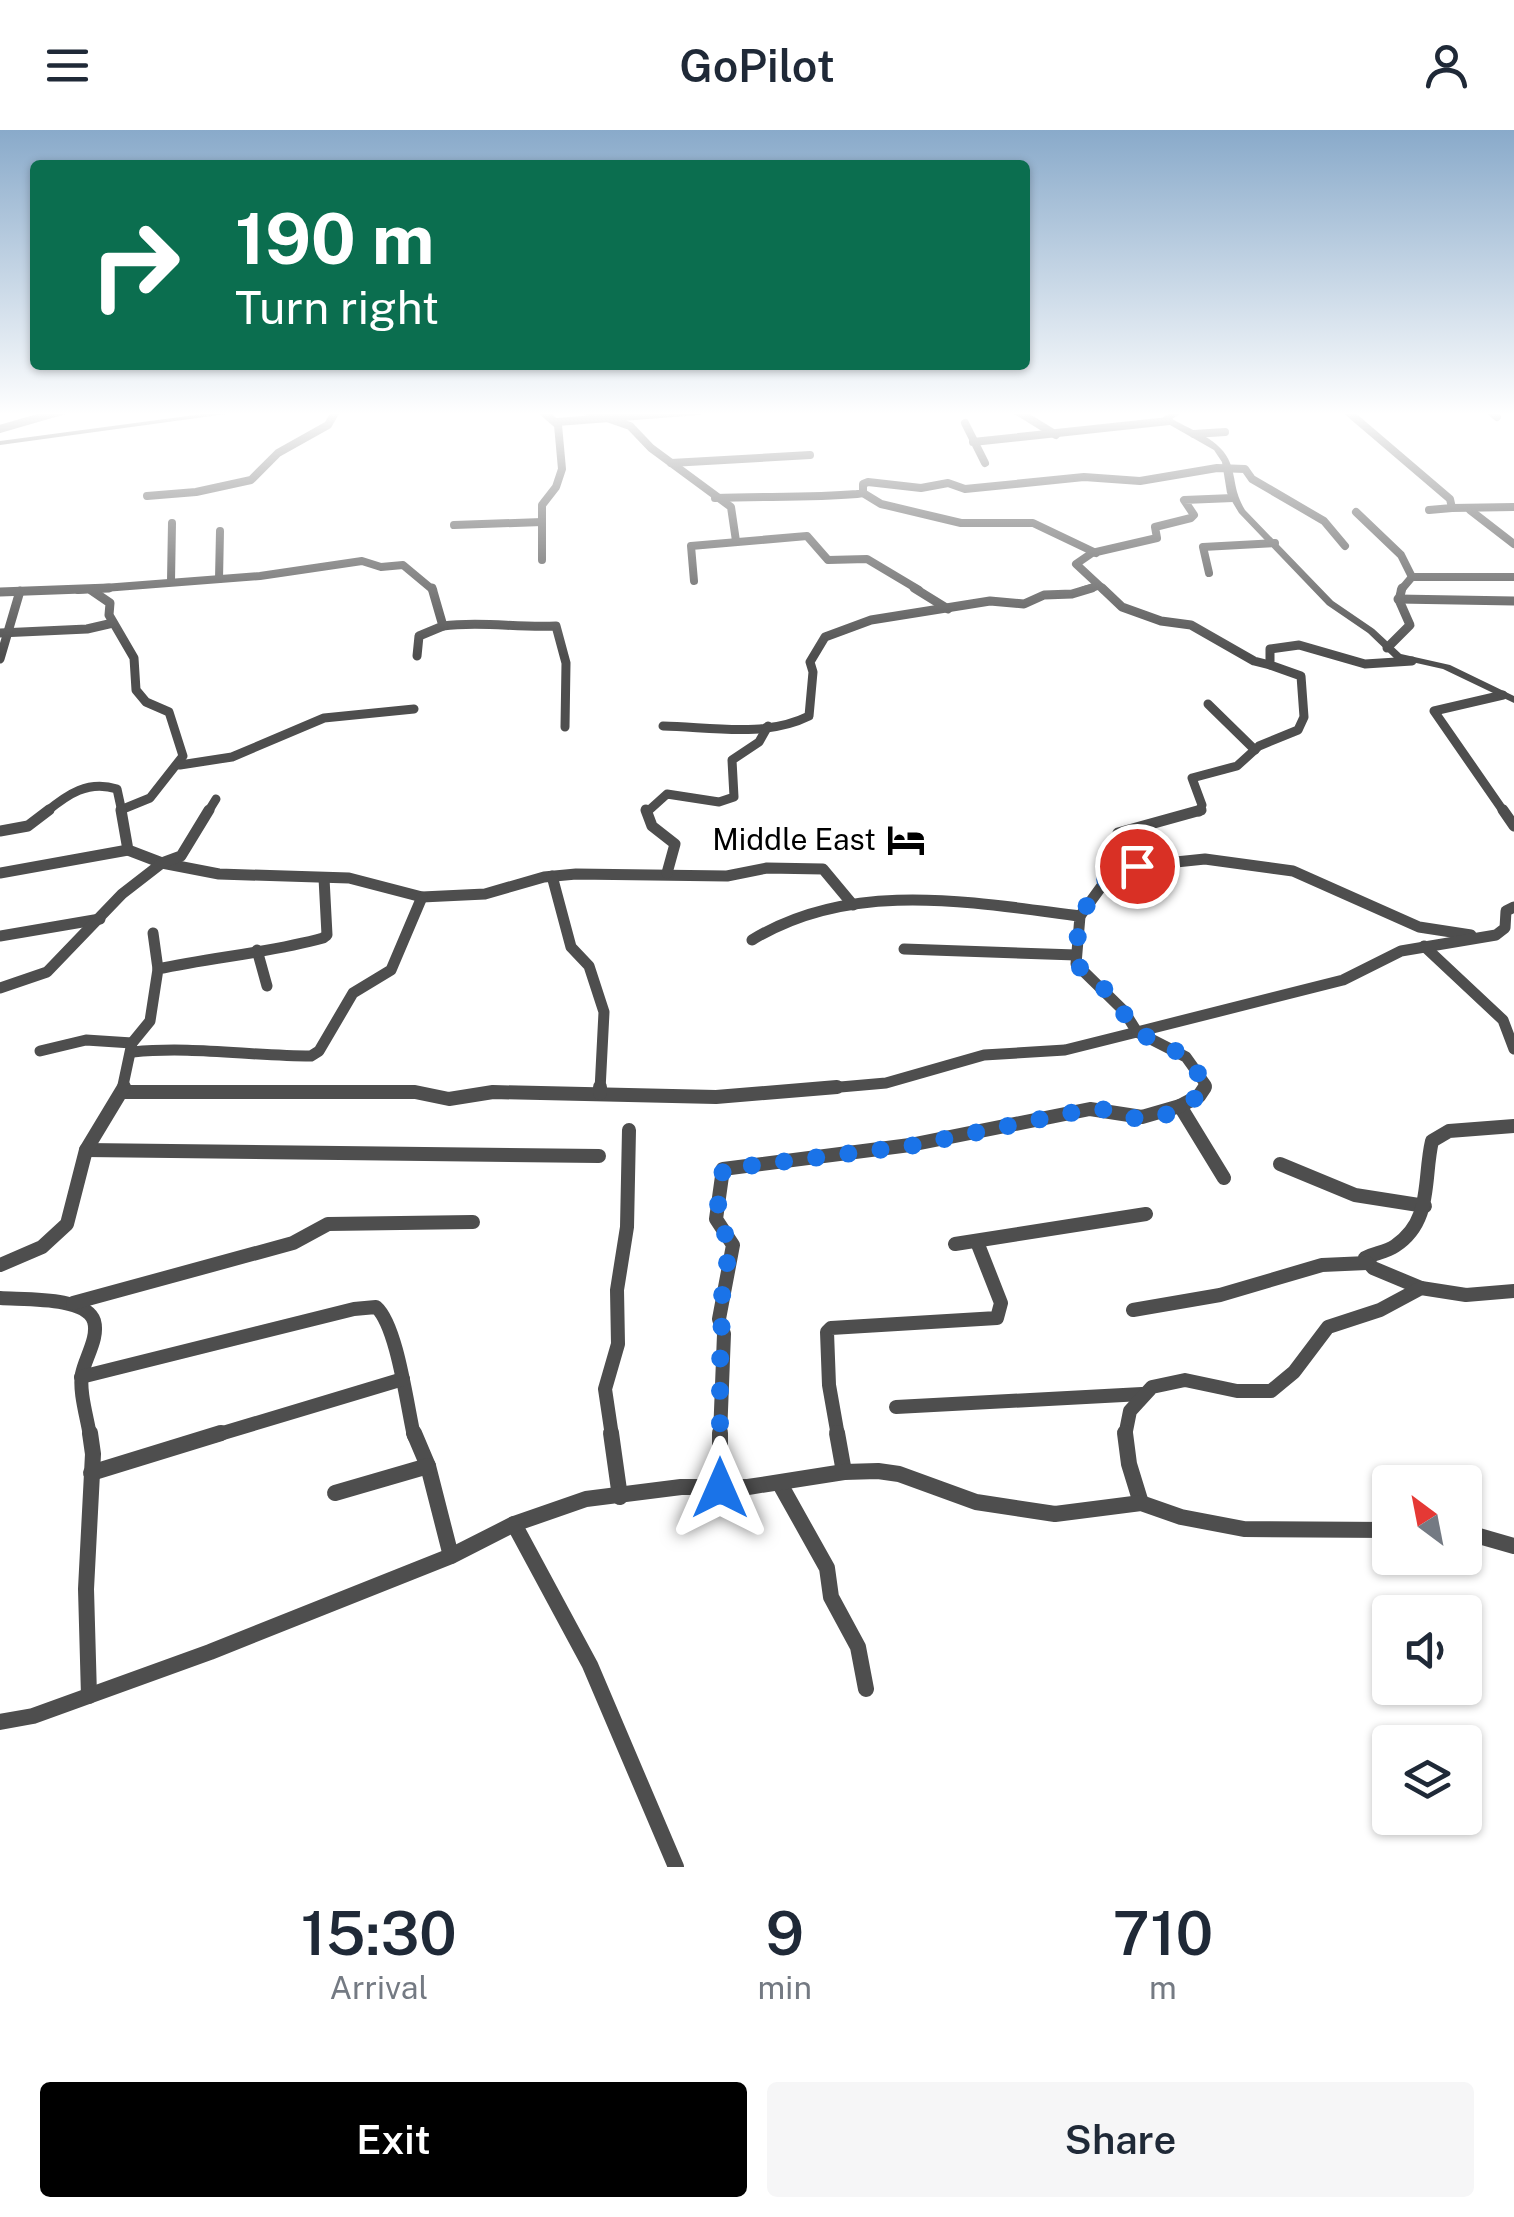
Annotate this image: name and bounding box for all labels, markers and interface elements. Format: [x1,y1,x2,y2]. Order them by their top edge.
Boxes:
icon: menu [40,38,95,93]
icon: person [1419,38,1474,93]
text: GoPilot [679,39,835,92]
text: 190 m [235,197,434,280]
icon: right [70,200,200,330]
text: Turn right [235,281,439,334]
hotel icon: Middle East [885,819,927,861]
place label: Middle East [712,821,876,857]
pin [1095,824,1180,909]
icon: arrive [1110,839,1165,894]
position arrow [668,1436,772,1540]
north arrow [1372,1465,1482,1575]
map controls [1372,1465,1482,1835]
button: sound [1372,1595,1482,1705]
button: layers [1372,1725,1482,1835]
text: 15:30 [301,1898,457,1969]
text: 9 [765,1898,804,1969]
text: 710 [1113,1898,1213,1969]
text: Arrival [329,1969,428,2006]
text: min [758,1969,812,2006]
text: m [1149,1969,1177,2006]
button: Exit [40,2082,747,2197]
button: Share [767,2082,1474,2197]

